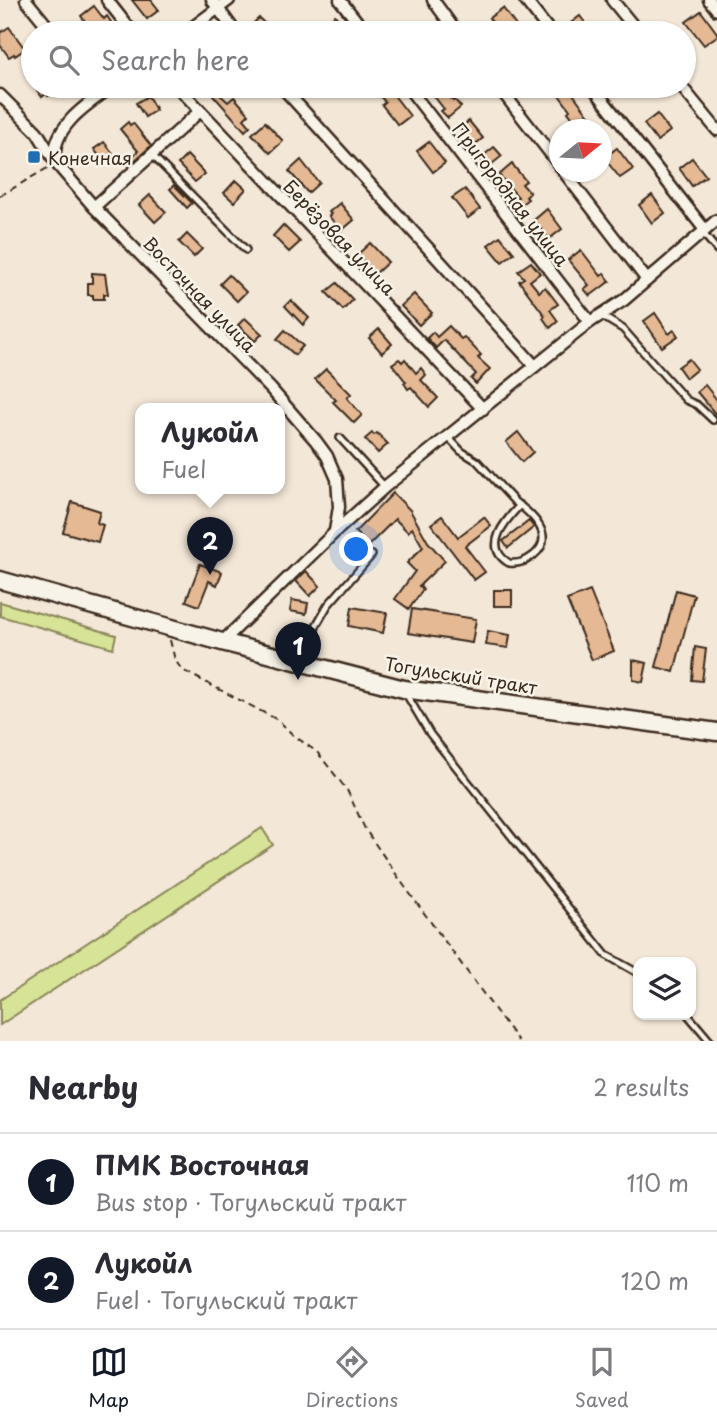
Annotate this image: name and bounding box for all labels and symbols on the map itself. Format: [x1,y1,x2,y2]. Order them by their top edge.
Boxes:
street label: Пригородная улица [446,116,576,272]
north arrow [549,119,612,182]
place label: Конечная [48,144,132,171]
marker: Конечная [26,149,42,165]
street label: Берёзовая улица [278,173,403,301]
street label: Восточная улица [138,230,263,359]
pin: 2 [187,517,233,575]
your location [339,532,373,566]
pin: 1 [275,622,321,680]
street label: Тогульский тракт [383,650,540,700]

